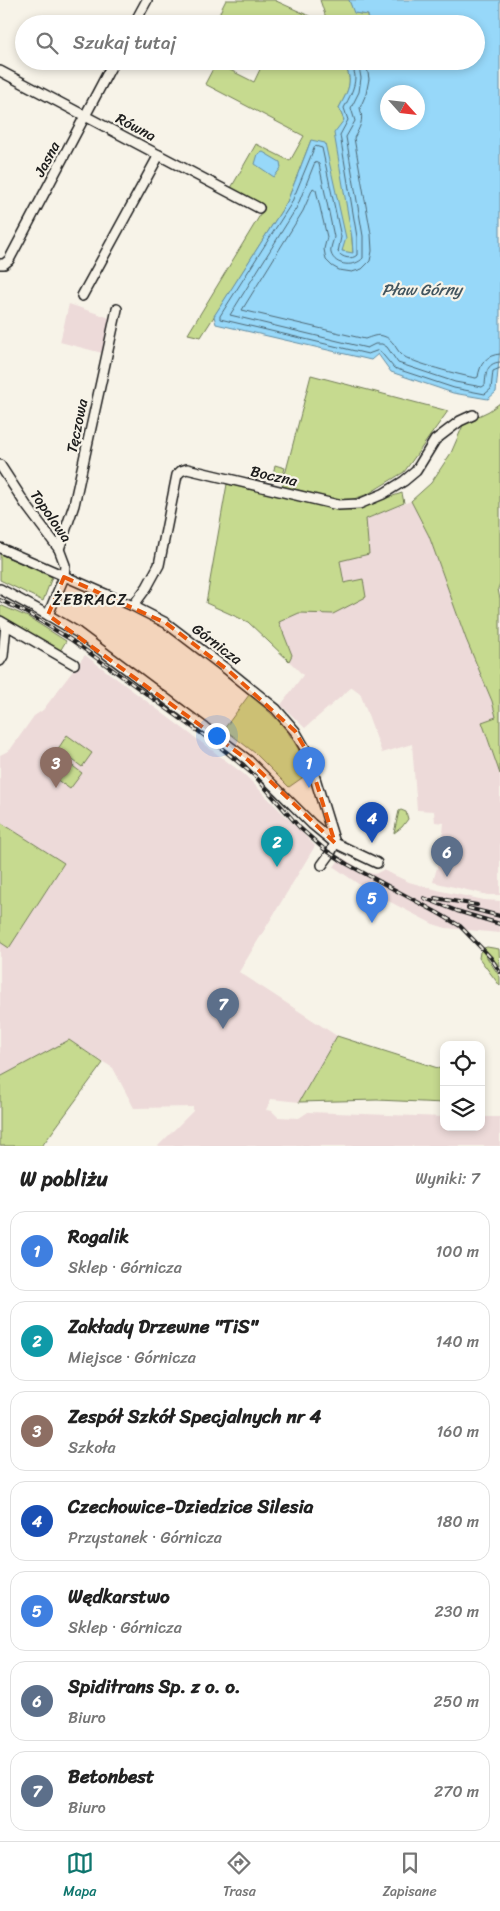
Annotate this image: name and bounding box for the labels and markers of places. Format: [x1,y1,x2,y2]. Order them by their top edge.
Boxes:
pin: 3 [40,747,72,788]
pin: 1 [293,747,325,788]
pin: 4 [356,802,388,843]
pin: 2 [261,826,293,867]
pin: 6 [431,836,463,877]
pin: 5 [356,882,388,923]
pin: 7 [207,988,239,1029]

